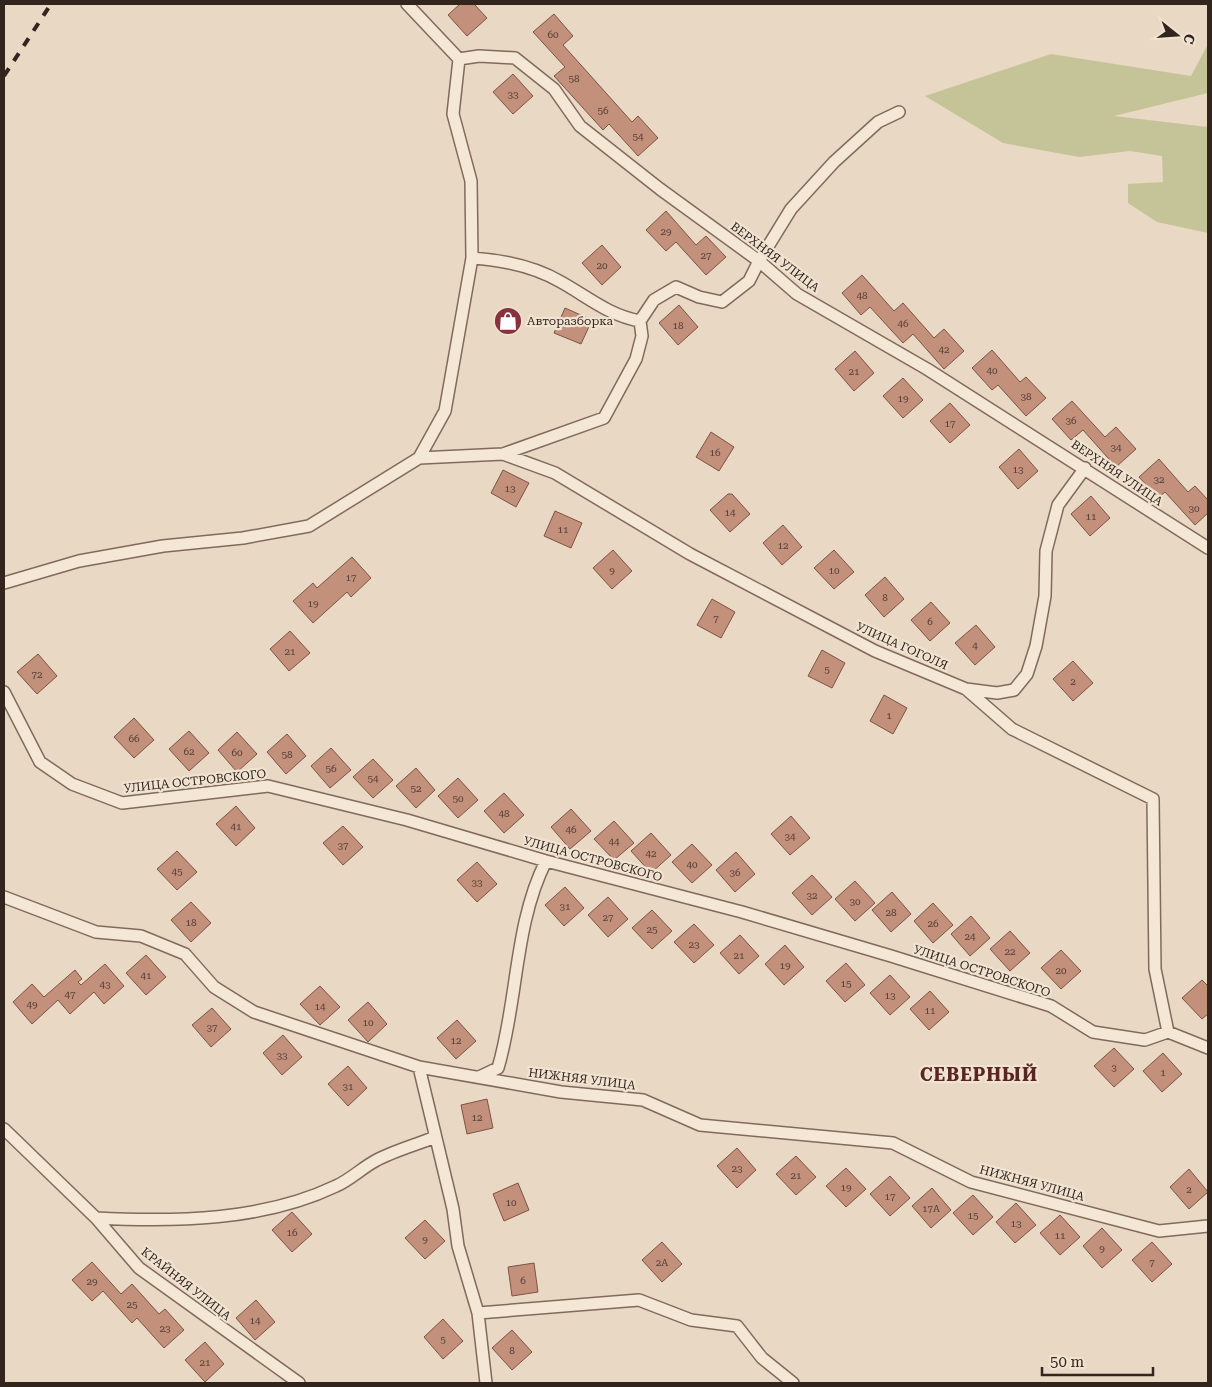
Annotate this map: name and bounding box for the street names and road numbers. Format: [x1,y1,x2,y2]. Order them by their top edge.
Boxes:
street label: ВЕРХНЯЯ УЛИЦА [728,219,823,295]
street label: ВЕРХНЯЯ УЛИЦА [1069,437,1166,509]
street label: УЛИЦА ГОГОЛЯ [854,619,950,673]
street label: УЛИЦА ОСТРОВСКОГО [123,767,267,795]
street label: УЛИЦА ОСТРОВСКОГО [522,834,664,884]
street label: УЛИЦА ОСТРОВСКОГО [912,942,1052,1000]
street label: НИЖНЯЯ УЛИЦА [528,1065,637,1093]
street label: НИЖНЯЯ УЛИЦА [978,1162,1087,1204]
street label: КРАЙНЯЯ УЛИЦА [138,1245,234,1324]

